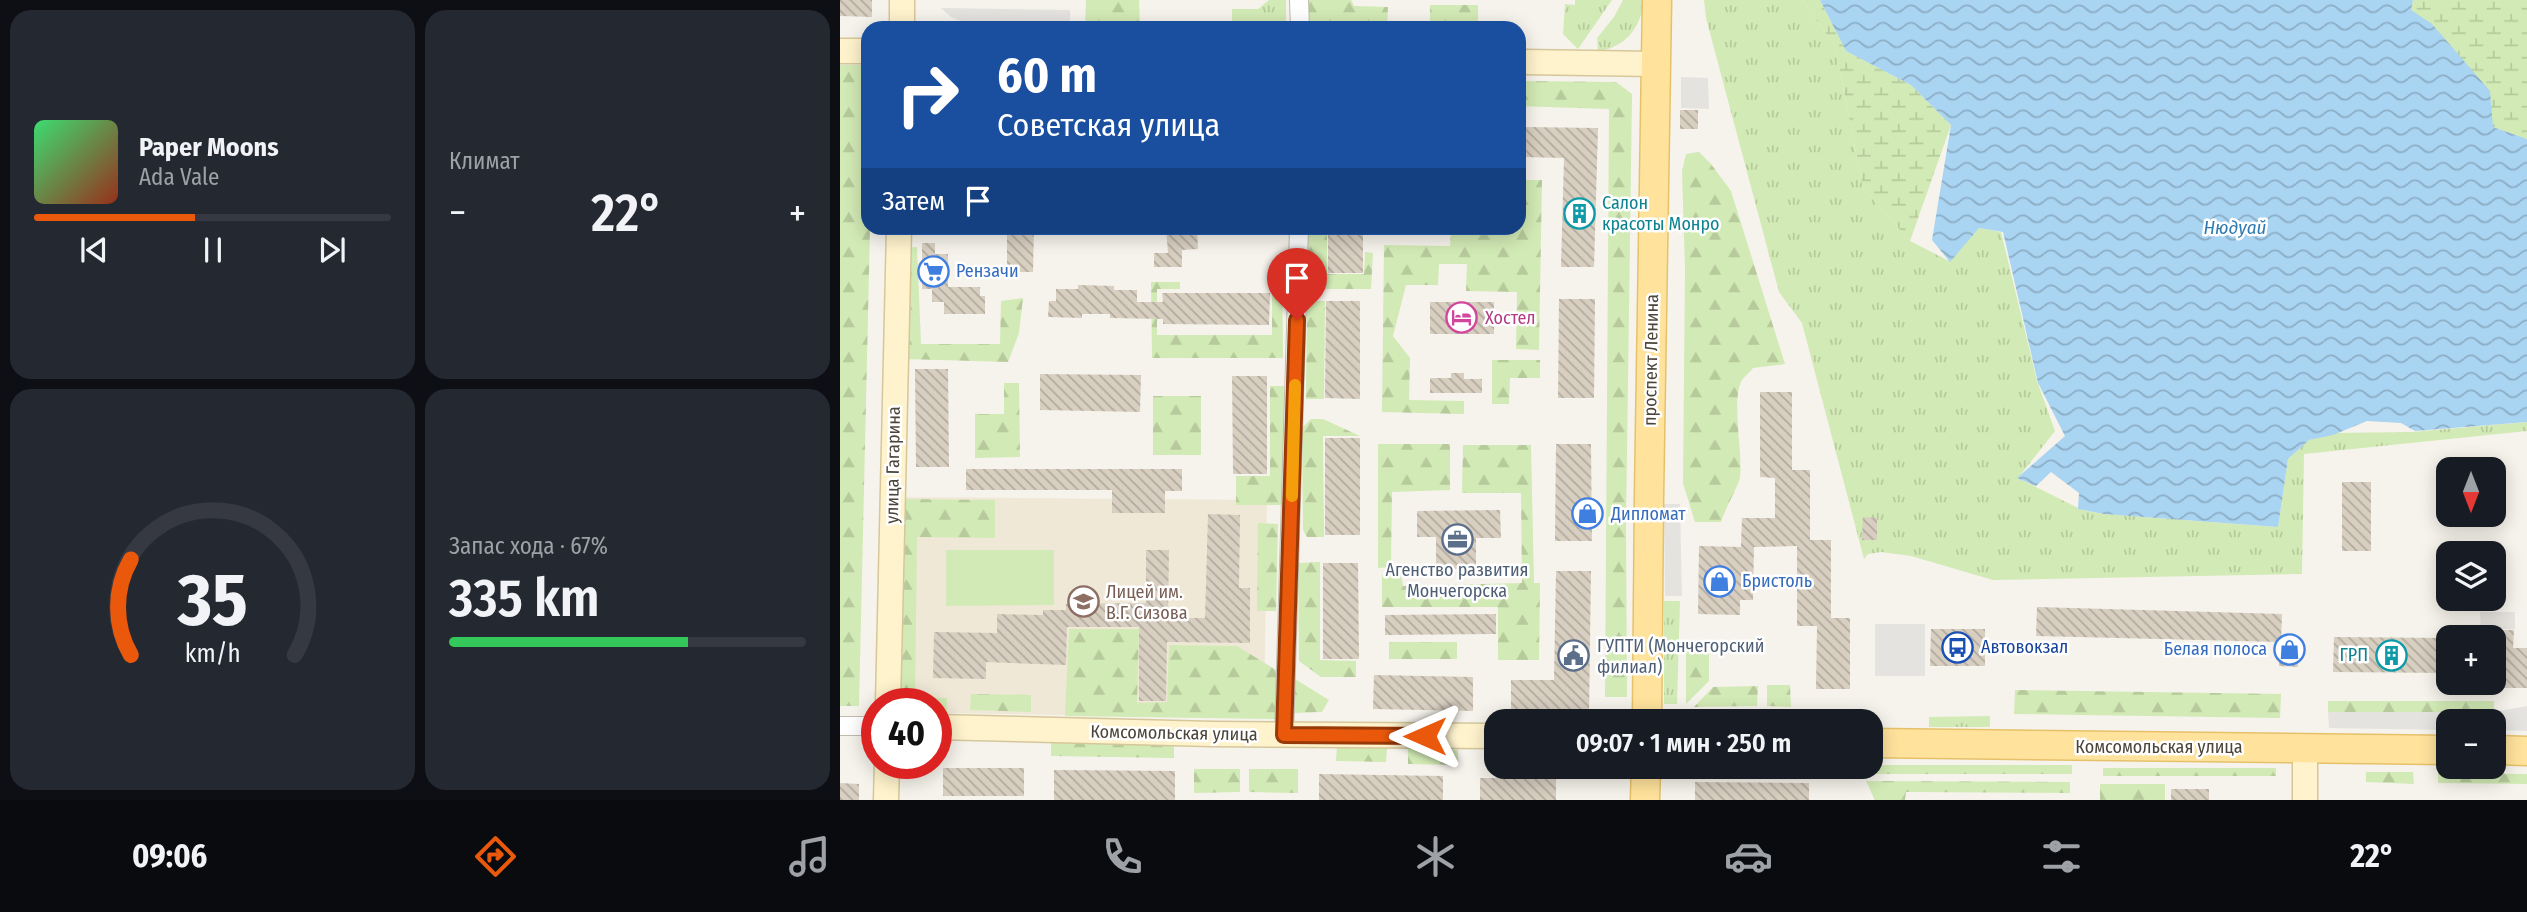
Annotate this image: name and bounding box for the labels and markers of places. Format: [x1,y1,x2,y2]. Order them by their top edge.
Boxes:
place label: Салон красоты Монро [1602,192,1720,235]
building icon: Салон красоты Монро [1562,196,1596,230]
pin [1267,248,1327,320]
supermarket icon: Рензачи [916,254,950,288]
place label: Рензачи [956,260,1019,282]
hotel icon: Хостел [1445,301,1479,335]
place label: Хостел [1485,307,1536,329]
shop icon: Дипломат [1571,497,1605,531]
place label: Дипломат [1610,503,1686,525]
office icon: Агенство развития Мончегорска [1440,522,1474,556]
place label: Агенство развития Мончегорска [1385,559,1529,602]
shop icon: Бристоль [1702,564,1736,598]
place label: Бристоль [1742,570,1812,592]
place label: Лицей им. В.Г. Сизова [1106,581,1188,624]
school or university icon: Лицей им. В.Г. Сизова [1066,585,1100,619]
bus stop icon: Автовокзал [1941,630,1975,664]
shop icon: Белая полоса [2273,632,2307,666]
place label: ГУПТИ (Мончегорский филиал) [1597,635,1764,678]
place label: Автовокзал [1981,636,2068,658]
place label: Белая полоса [2164,638,2267,660]
building icon: ГРП [2374,638,2408,672]
public building icon: ГУПТИ (Мончегорский филиал) [1557,639,1591,673]
place label: ГРП [2339,644,2368,666]

